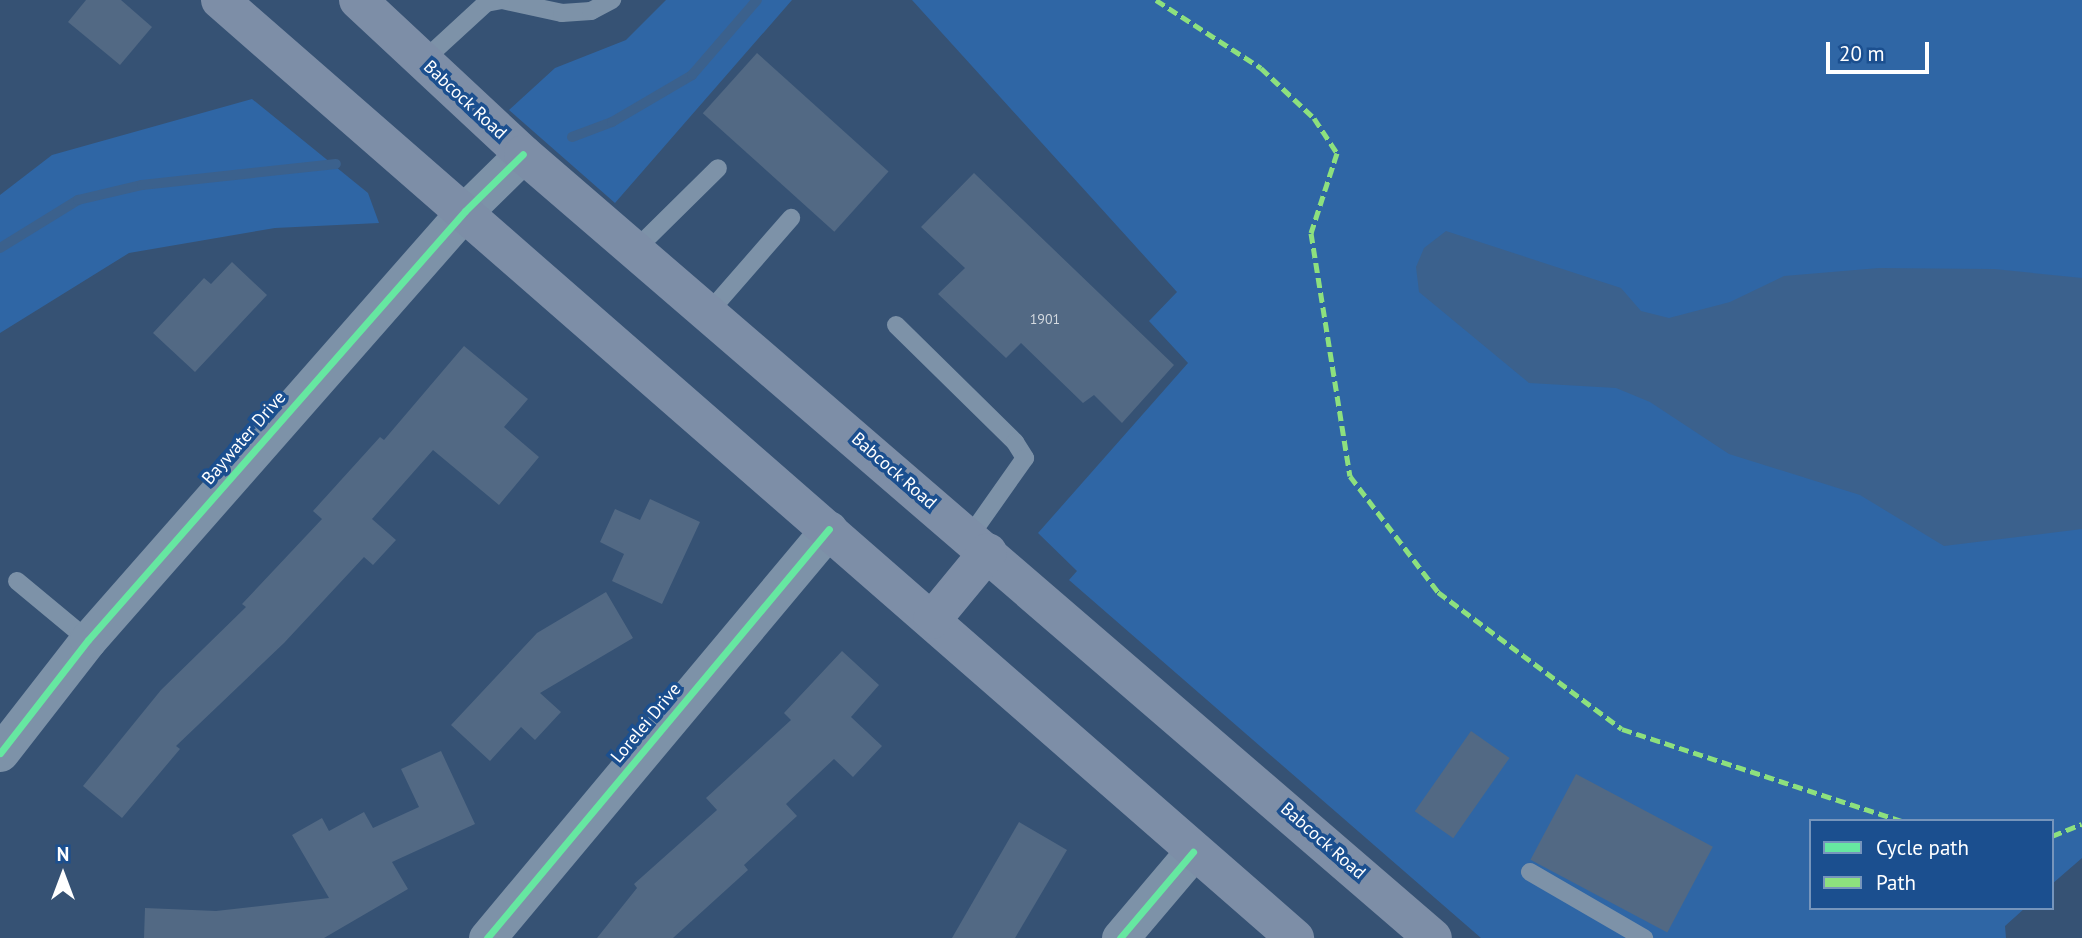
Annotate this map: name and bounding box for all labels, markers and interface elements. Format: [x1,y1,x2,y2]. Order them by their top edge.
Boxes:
scale bar [1830,28,1933,72]
text: 20 m [1839,40,1885,67]
street label: Babcock Road [419,56,511,144]
house number: 1901 [1030,311,1060,327]
street label: Baywater Drive [198,387,290,489]
street label: Babcock Road [847,428,941,514]
street label: Lorelei Drive [606,679,686,767]
street label: Babcock Road [1276,798,1370,884]
legend [1809,819,2054,910]
text: Cycle path [1876,834,1969,861]
north arrow [28,840,98,910]
text: N [57,842,69,866]
text: Path [1876,869,1916,896]

